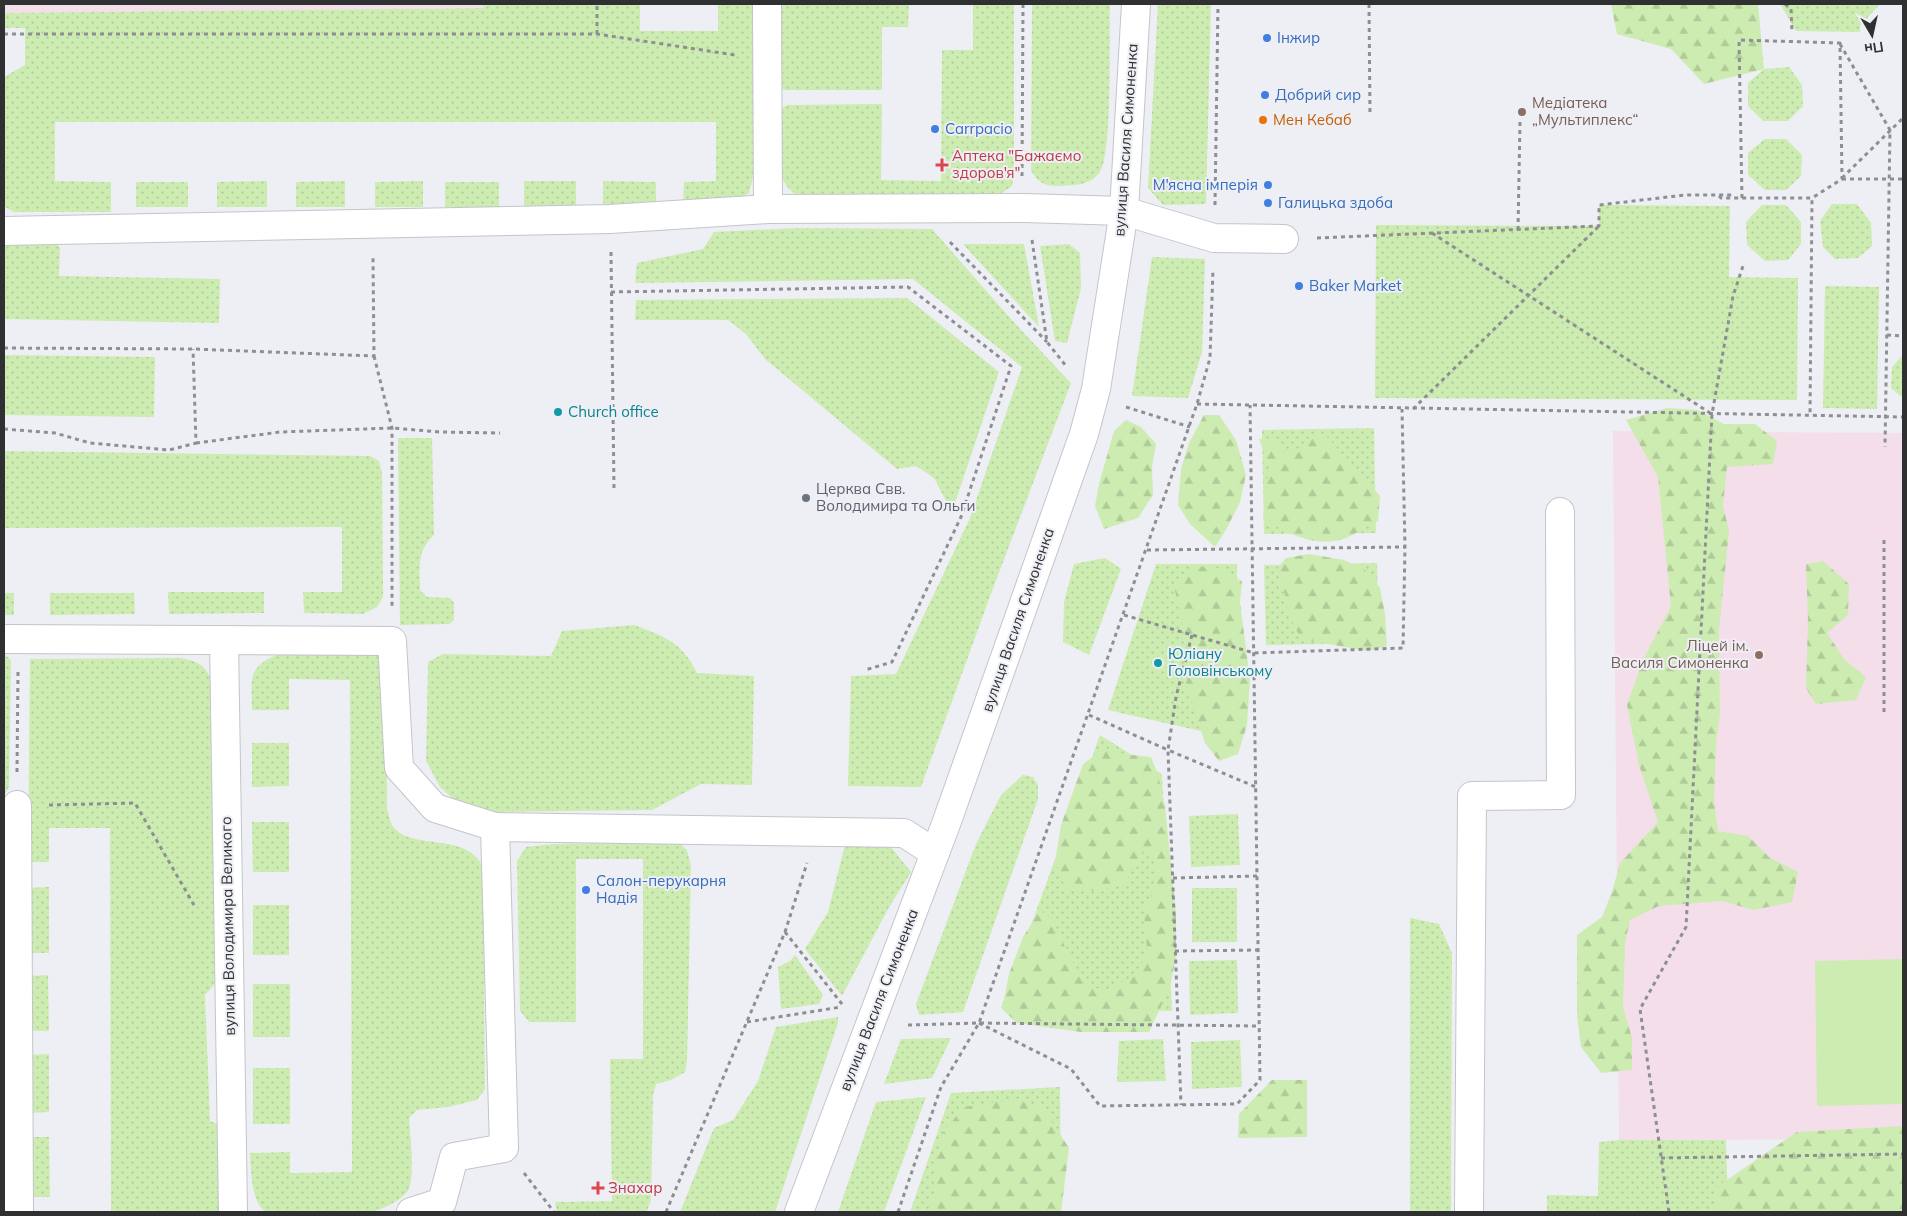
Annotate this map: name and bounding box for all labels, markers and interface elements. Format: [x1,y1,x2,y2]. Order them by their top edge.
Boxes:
north arrow [1847,10,1897,60]
place label: Інжир [1277,28,1320,47]
marker: Інжир [1261,32,1273,44]
text: Пн [1863,37,1885,58]
street label: вулиця Василя Симоненка [1109,43,1142,237]
place label: Добрий сир [1275,85,1361,104]
marker: Добрий сир [1259,89,1271,101]
place label: Медіатека „Мультиплекс“ [1532,93,1639,129]
marker: Медіатека „Мультиплекс“ [1516,106,1528,118]
place label: Мен Кебаб [1273,110,1352,129]
marker: Мен Кебаб [1257,114,1269,126]
place label: Carrpacio [945,119,1012,138]
marker: Carrpacio [929,123,941,135]
place label: Аптека "Бажаємо здоров'я" [952,146,1081,182]
marker: Аптека "Бажаємо здоров'я" [936,159,948,171]
place label: М'ясна імперія [1153,175,1258,194]
marker: М'ясна імперія [1262,179,1274,191]
place label: Галицька здоба [1278,193,1393,212]
marker: Галицька здоба [1262,197,1274,209]
place label: Baker Market [1309,276,1402,295]
marker: Baker Market [1293,280,1305,292]
place label: Church office [568,402,659,421]
marker: Church office [552,406,564,418]
place label: Церква Свв. Володимира та Ольги [816,479,976,515]
marker: Церква Свв. Володимира та Ольги [800,492,812,504]
street label: вулиця Василя Симоненка [977,525,1058,714]
place label: Ліцей ім. Василя Симоненка [1611,636,1749,672]
place label: Юліану Головінському [1168,644,1273,680]
marker: Ліцей ім. Василя Симоненка [1753,649,1765,661]
marker: Юліану Головінському [1152,657,1164,669]
street label: вулиця Володимира Великого [216,816,239,1036]
place label: Салон-перукарня Надія [596,871,726,907]
marker: Салон-перукарня Надія [580,884,592,896]
street label: вулиця Василя Симоненка [835,906,922,1093]
place label: Знахар [608,1178,662,1197]
marker: Знахар [592,1182,604,1194]

